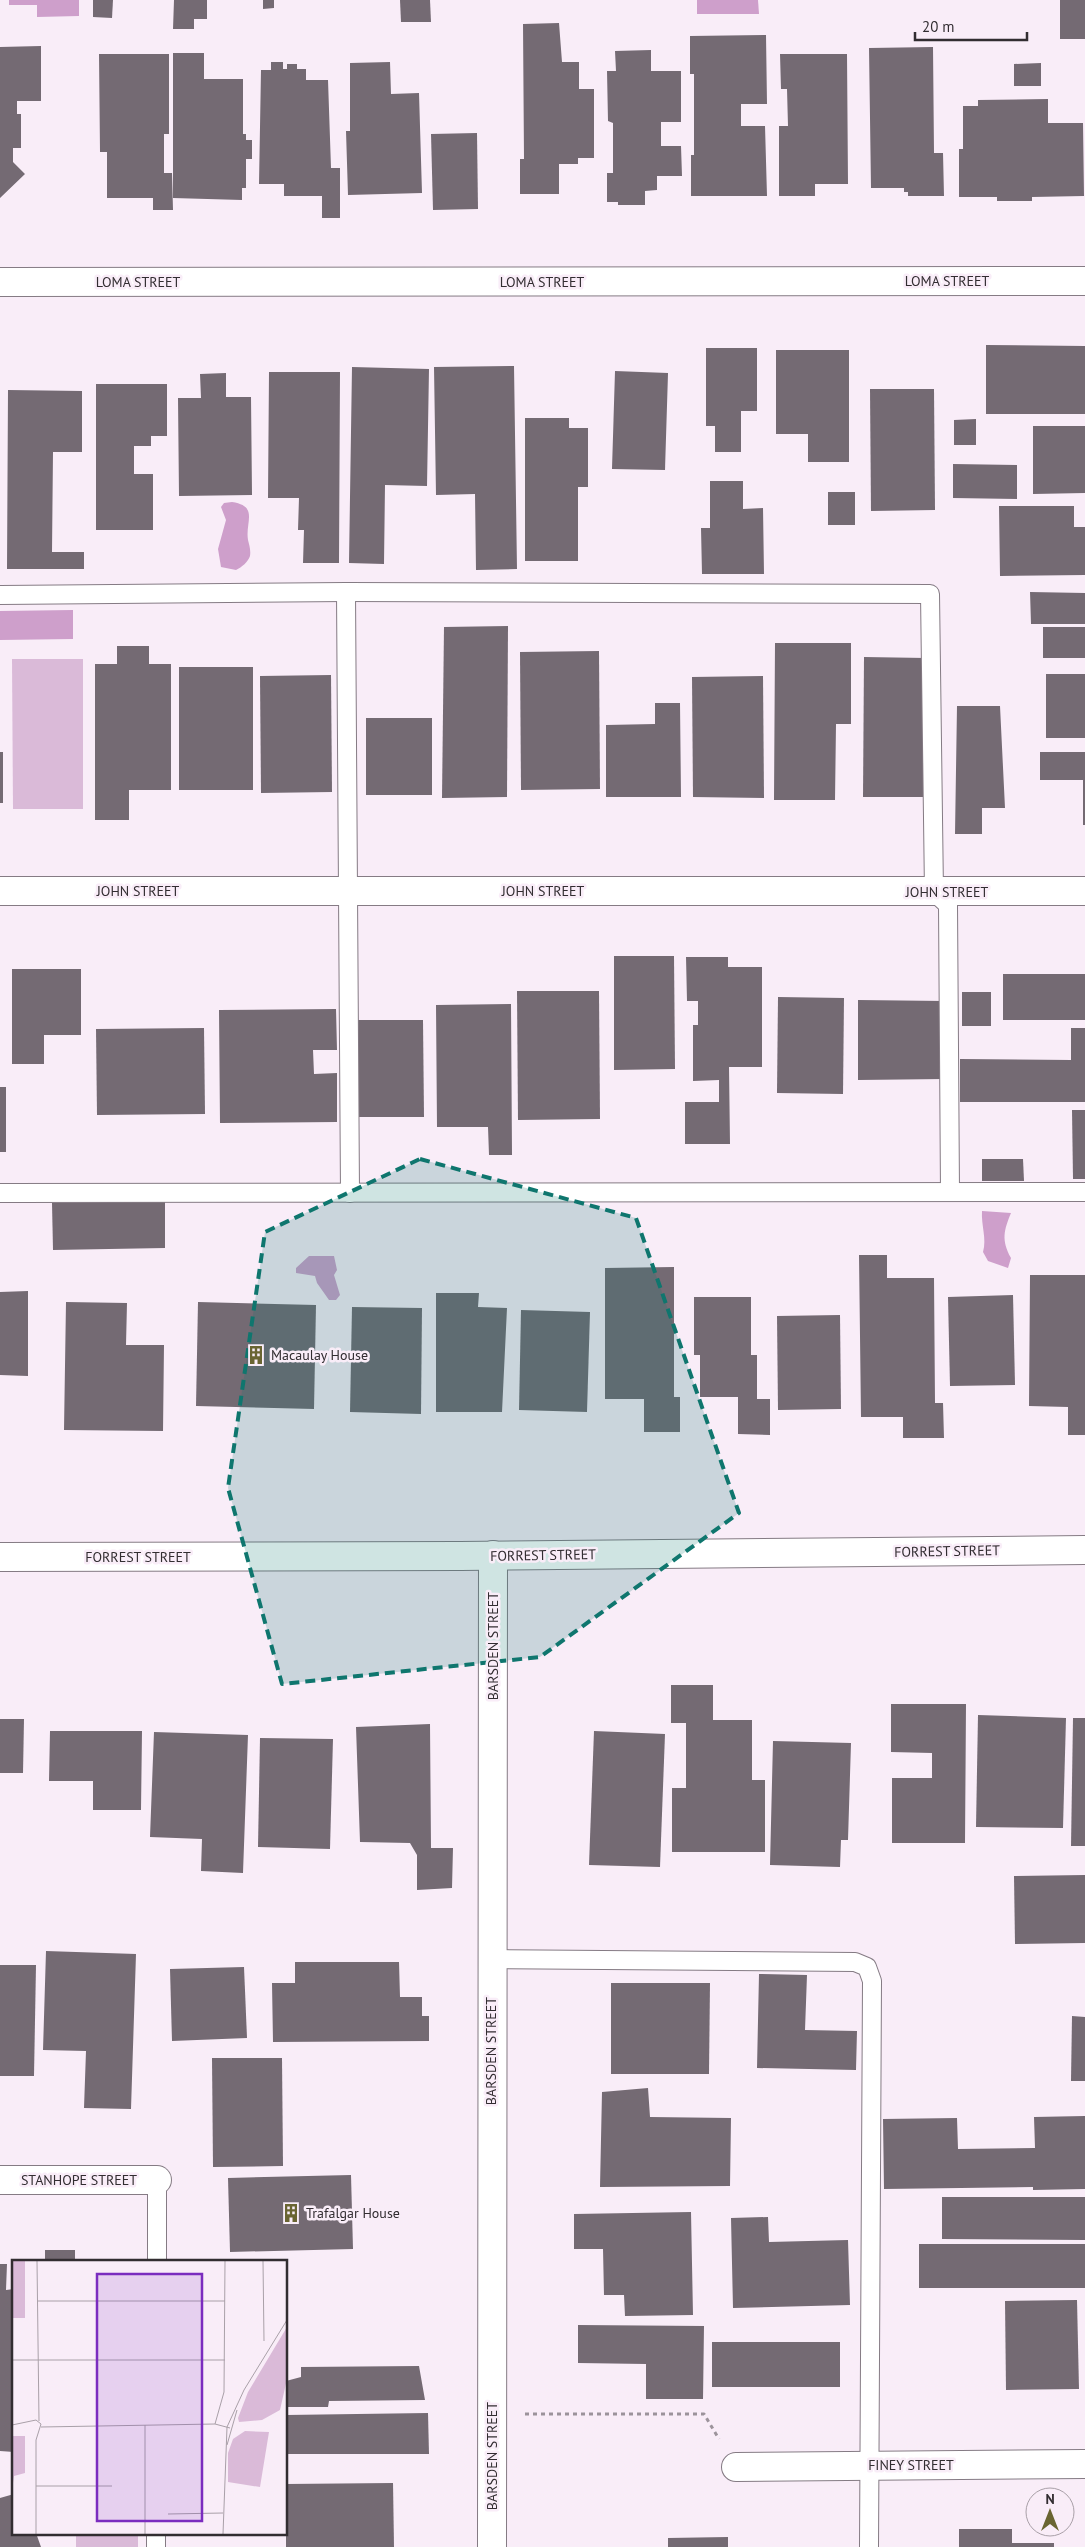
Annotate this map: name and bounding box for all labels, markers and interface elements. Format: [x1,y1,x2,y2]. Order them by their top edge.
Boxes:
scale bar [915,10,1028,42]
text: 20 m [922,17,955,36]
street label: LOMA STREET [905,272,990,290]
street label: LOMA STREET [96,273,181,291]
street label: LOMA STREET [500,273,585,291]
street label: JOHN STREET [96,882,179,900]
street label: JOHN STREET [501,882,584,900]
street label: JOHN STREET [905,883,988,901]
building icon: Macaulay House [245,1344,267,1366]
place label: Macaulay House [271,1346,368,1364]
street label: FORREST STREET [894,1541,1000,1561]
street label: FORREST STREET [490,1545,596,1565]
street label: FORREST STREET [85,1548,191,1566]
street label: BARSDEN STREET [484,1592,502,1700]
street label: BARSDEN STREET [482,1997,500,2105]
street label: STANHOPE STREET [21,2171,137,2189]
building icon: Trafalgar House [280,2202,302,2224]
place label: Trafalgar House [306,2204,400,2222]
inset map [12,2260,288,2534]
street label: BARSDEN STREET [483,2402,501,2510]
street label: FINEY STREET [868,2456,954,2474]
north arrow [1025,2487,1075,2537]
text: N [1045,2490,1055,2508]

